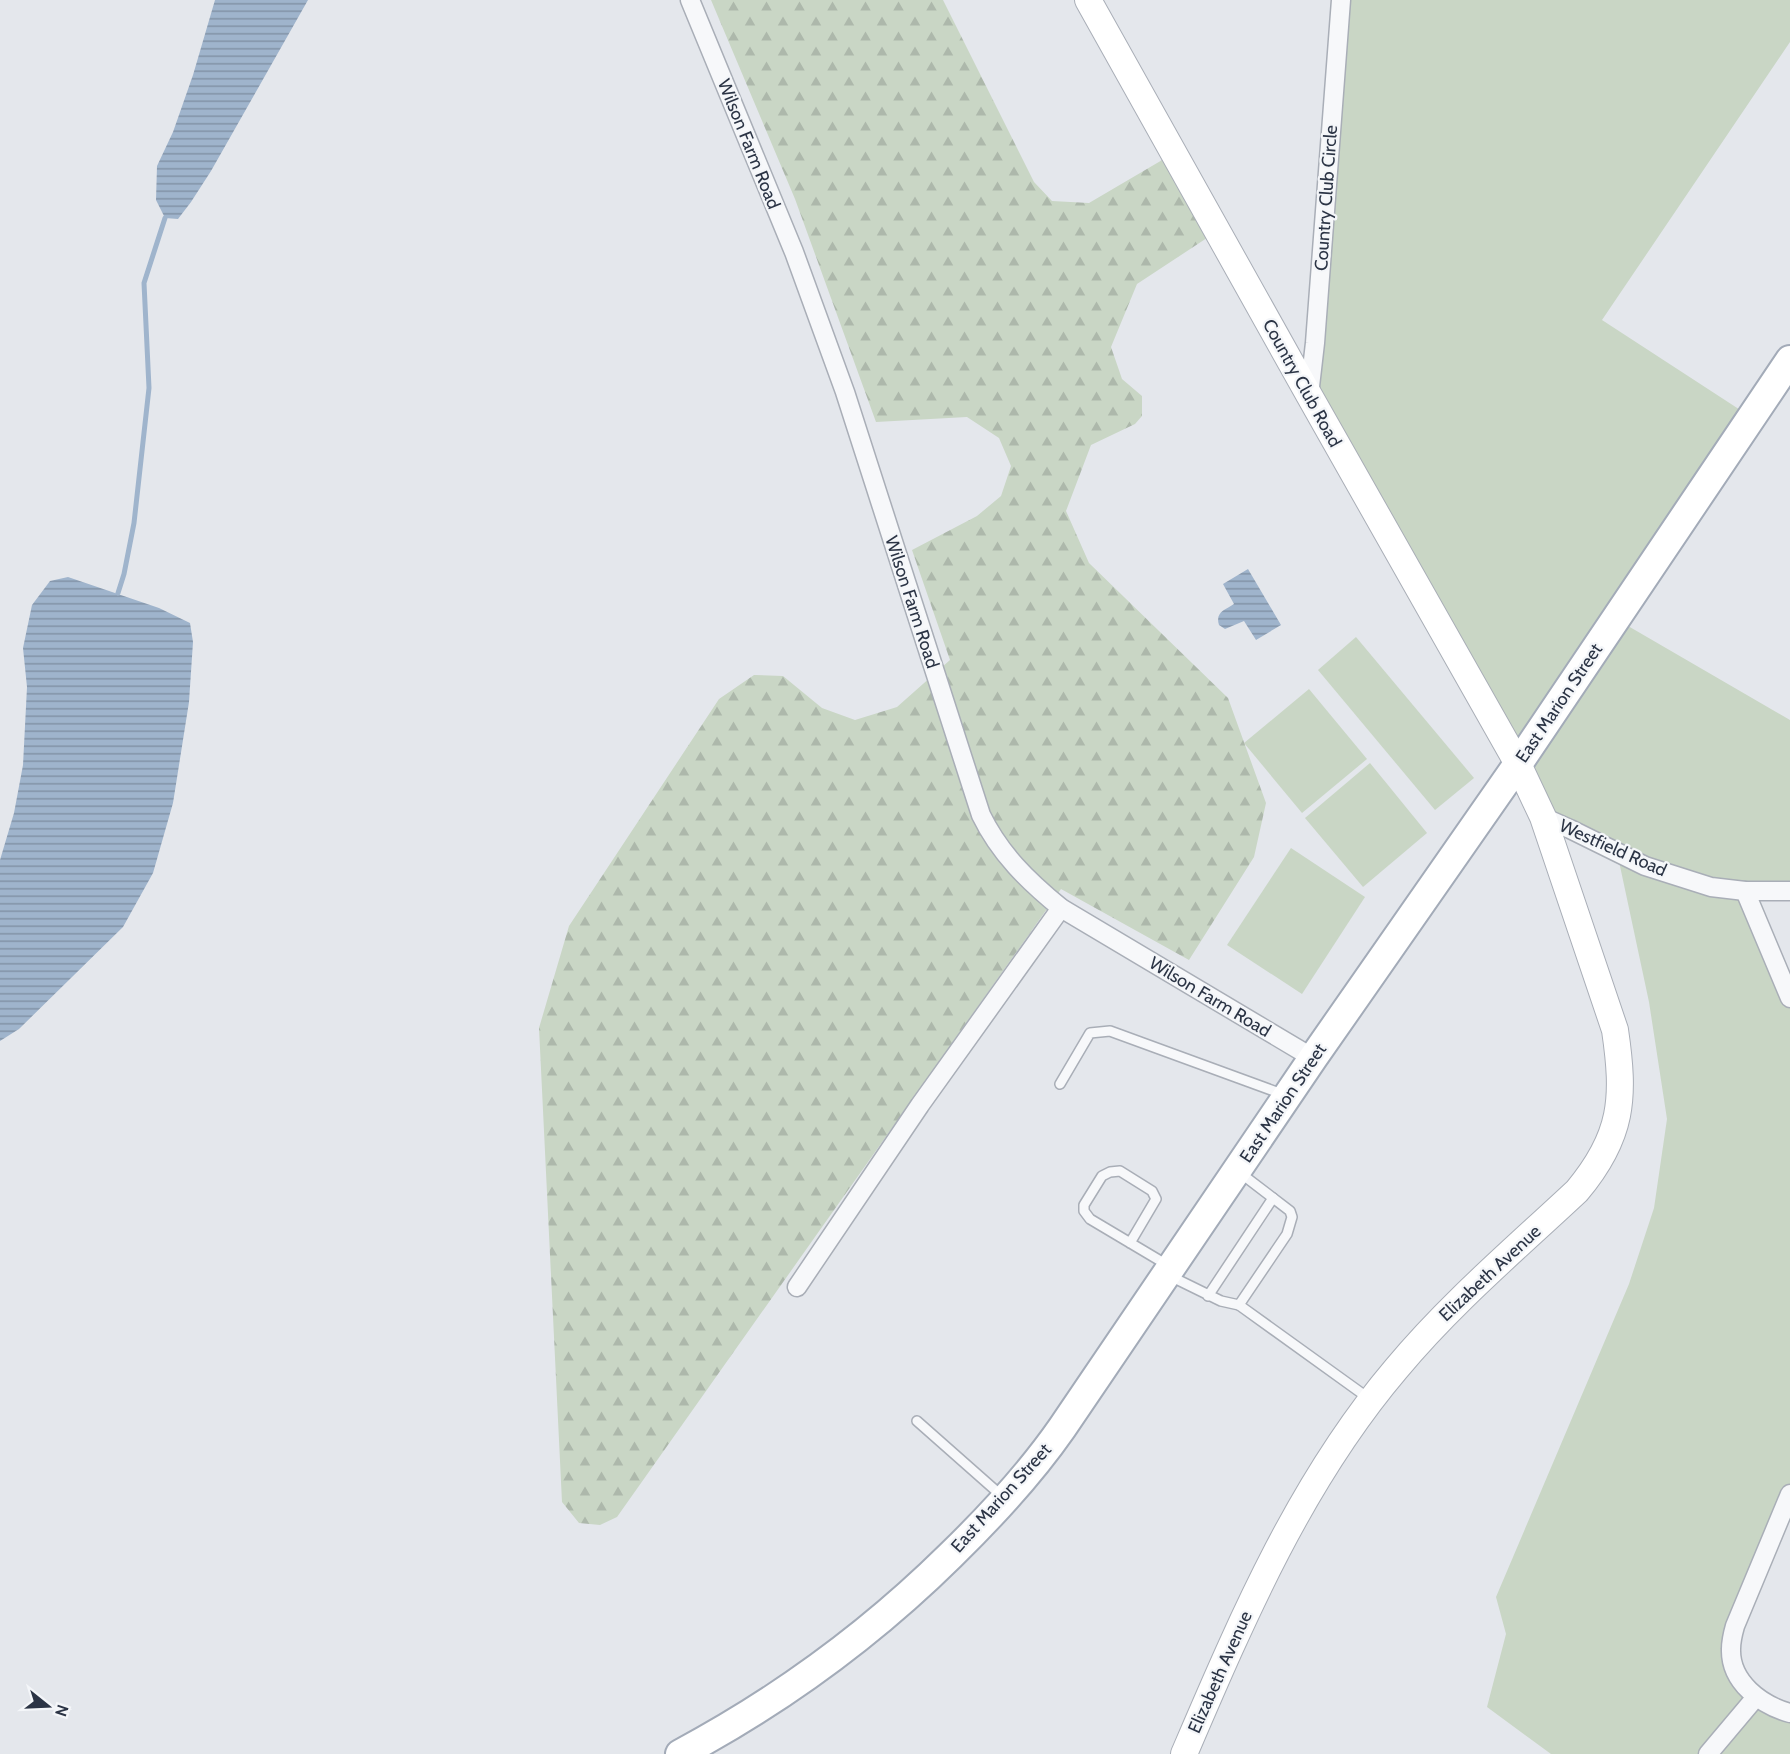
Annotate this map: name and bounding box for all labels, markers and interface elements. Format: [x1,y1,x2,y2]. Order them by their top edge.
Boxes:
street label: Wilson Farm Road [713,76,785,212]
street label: Country Club Circle [1310,124,1342,272]
street label: Country Club Road [1258,315,1346,451]
street label: Wilson Farm Road [880,533,944,671]
street label: East Marion Street [1511,639,1607,767]
street label: Westfield Road [1556,815,1670,881]
street label: Wilson Farm Road [1145,952,1275,1042]
street label: East Marion Street [1235,1039,1331,1167]
street label: Elizabeth Avenue [1434,1220,1546,1326]
street label: East Marion Street [946,1439,1056,1557]
street label: Elizabeth Avenue [1183,1608,1257,1736]
north arrow [18,1676,78,1736]
text: N [51,1702,73,1719]

